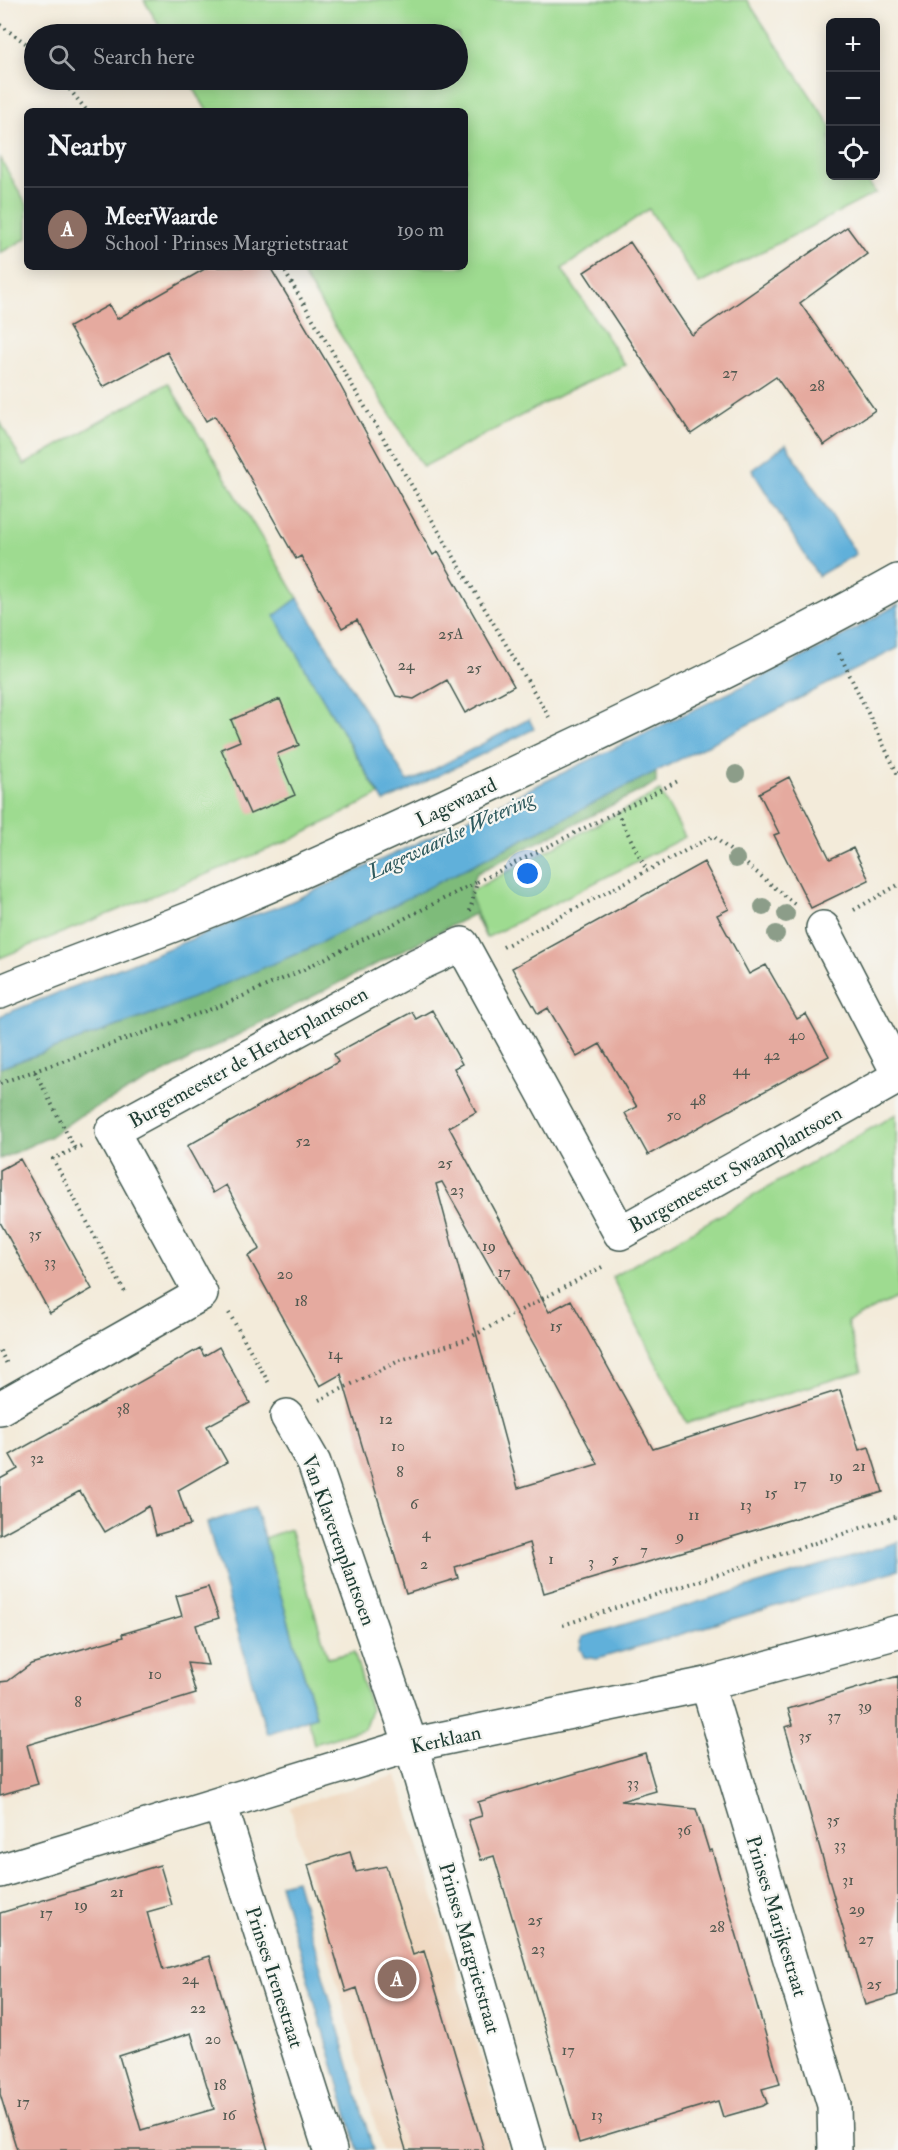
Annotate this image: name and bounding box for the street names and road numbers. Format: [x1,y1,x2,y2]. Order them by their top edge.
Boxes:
street label: Lagewaard [412,772,501,833]
street label: Burgemeester de Herderplantsoen [124,981,373,1135]
street label: Burgemeester Swaanplantsoen [624,1100,847,1239]
street label: Van Klaverenplantsoen [295,1451,381,1629]
street label: Kerklaan [409,1720,483,1759]
street label: Prinses Marijkestraat [740,1833,813,2000]
street label: Prinses Margrietstraat [433,1860,506,2037]
street label: Prinses Irenestraat [240,1903,309,2051]

